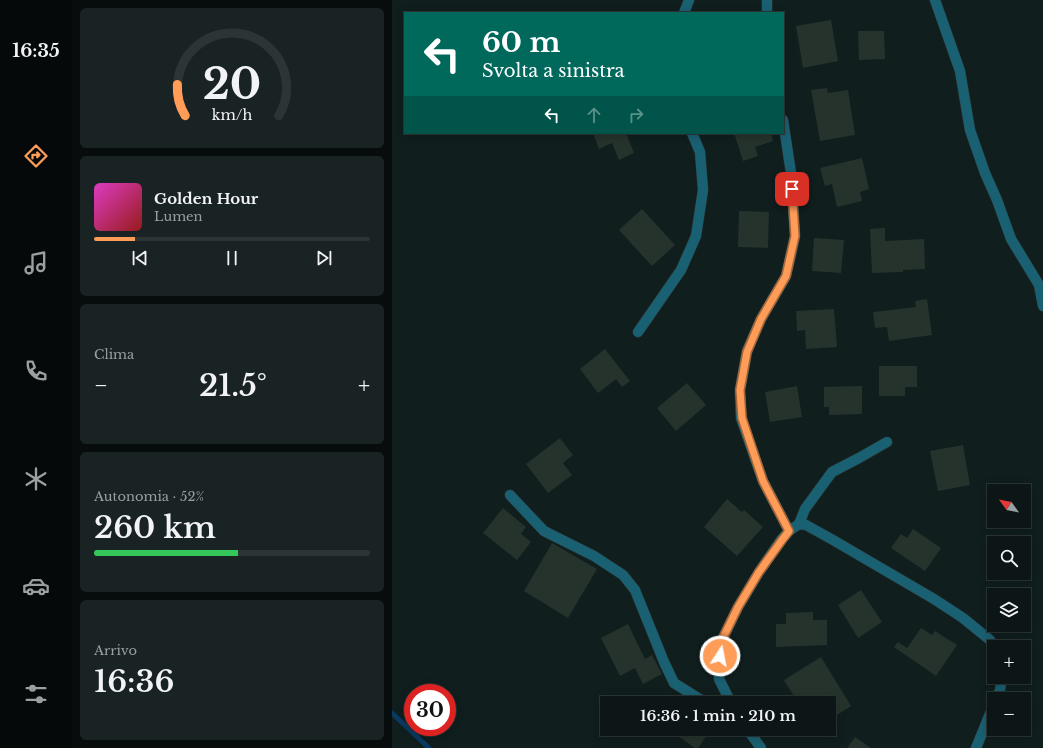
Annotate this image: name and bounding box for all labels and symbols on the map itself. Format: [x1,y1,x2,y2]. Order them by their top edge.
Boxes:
pin [775,172,809,206]
north arrow [987,484,1031,528]
position arrow [699,635,741,677]
speed limit sign: 30 [404,684,456,736]

